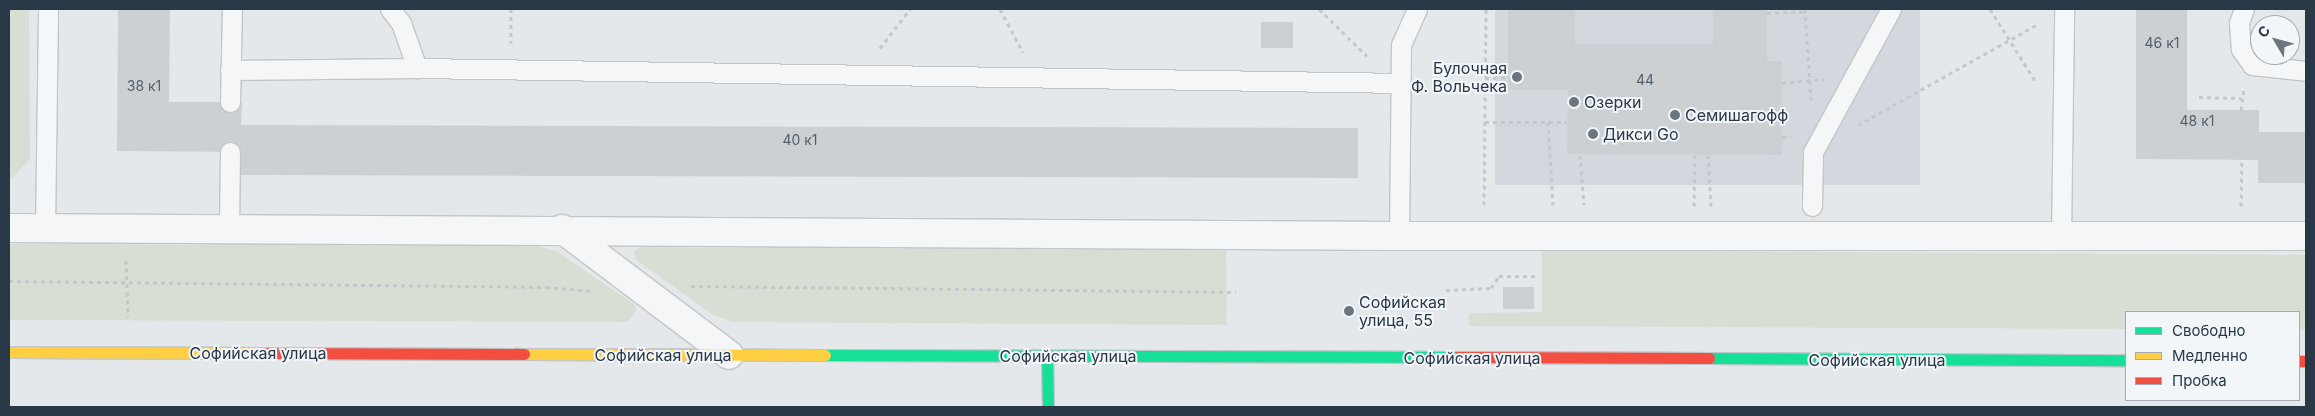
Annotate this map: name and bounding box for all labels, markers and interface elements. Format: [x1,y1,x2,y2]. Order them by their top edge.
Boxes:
north arrow [2250,15,2300,65]
text: С [2254,22,2273,41]
house number: 46 к1 [2145,35,2179,51]
place label: Булочная Ф. Вольчека [1411,58,1507,96]
marker: Булочная Ф. Вольчека [1511,71,1523,83]
house number: 44 [1636,72,1654,88]
house number: 38 к1 [127,78,161,94]
place label: Озерки [1584,92,1641,112]
marker: Озерки [1568,96,1580,108]
place label: Семишагофф [1685,105,1788,125]
marker: Семишагофф [1669,109,1681,121]
house number: 48 к1 [2180,113,2214,129]
place label: Дикси Go [1603,124,1679,144]
marker: Дикси Go [1587,128,1599,140]
house number: 40 к1 [782,132,818,148]
place label: Софийская улица, 55 [1359,292,1446,330]
marker: Софийская улица, 55 [1343,305,1355,317]
legend [2125,311,2300,401]
text: Свободно [2172,321,2246,340]
street label: Софийская улица [190,343,326,363]
street label: Софийская улица [595,345,731,365]
street label: Софийская улица [1000,346,1136,366]
text: Медленно [2172,346,2248,365]
street label: Софийская улица [1404,348,1540,368]
street label: Софийская улица [1809,350,1945,370]
text: Пробка [2172,371,2227,390]

